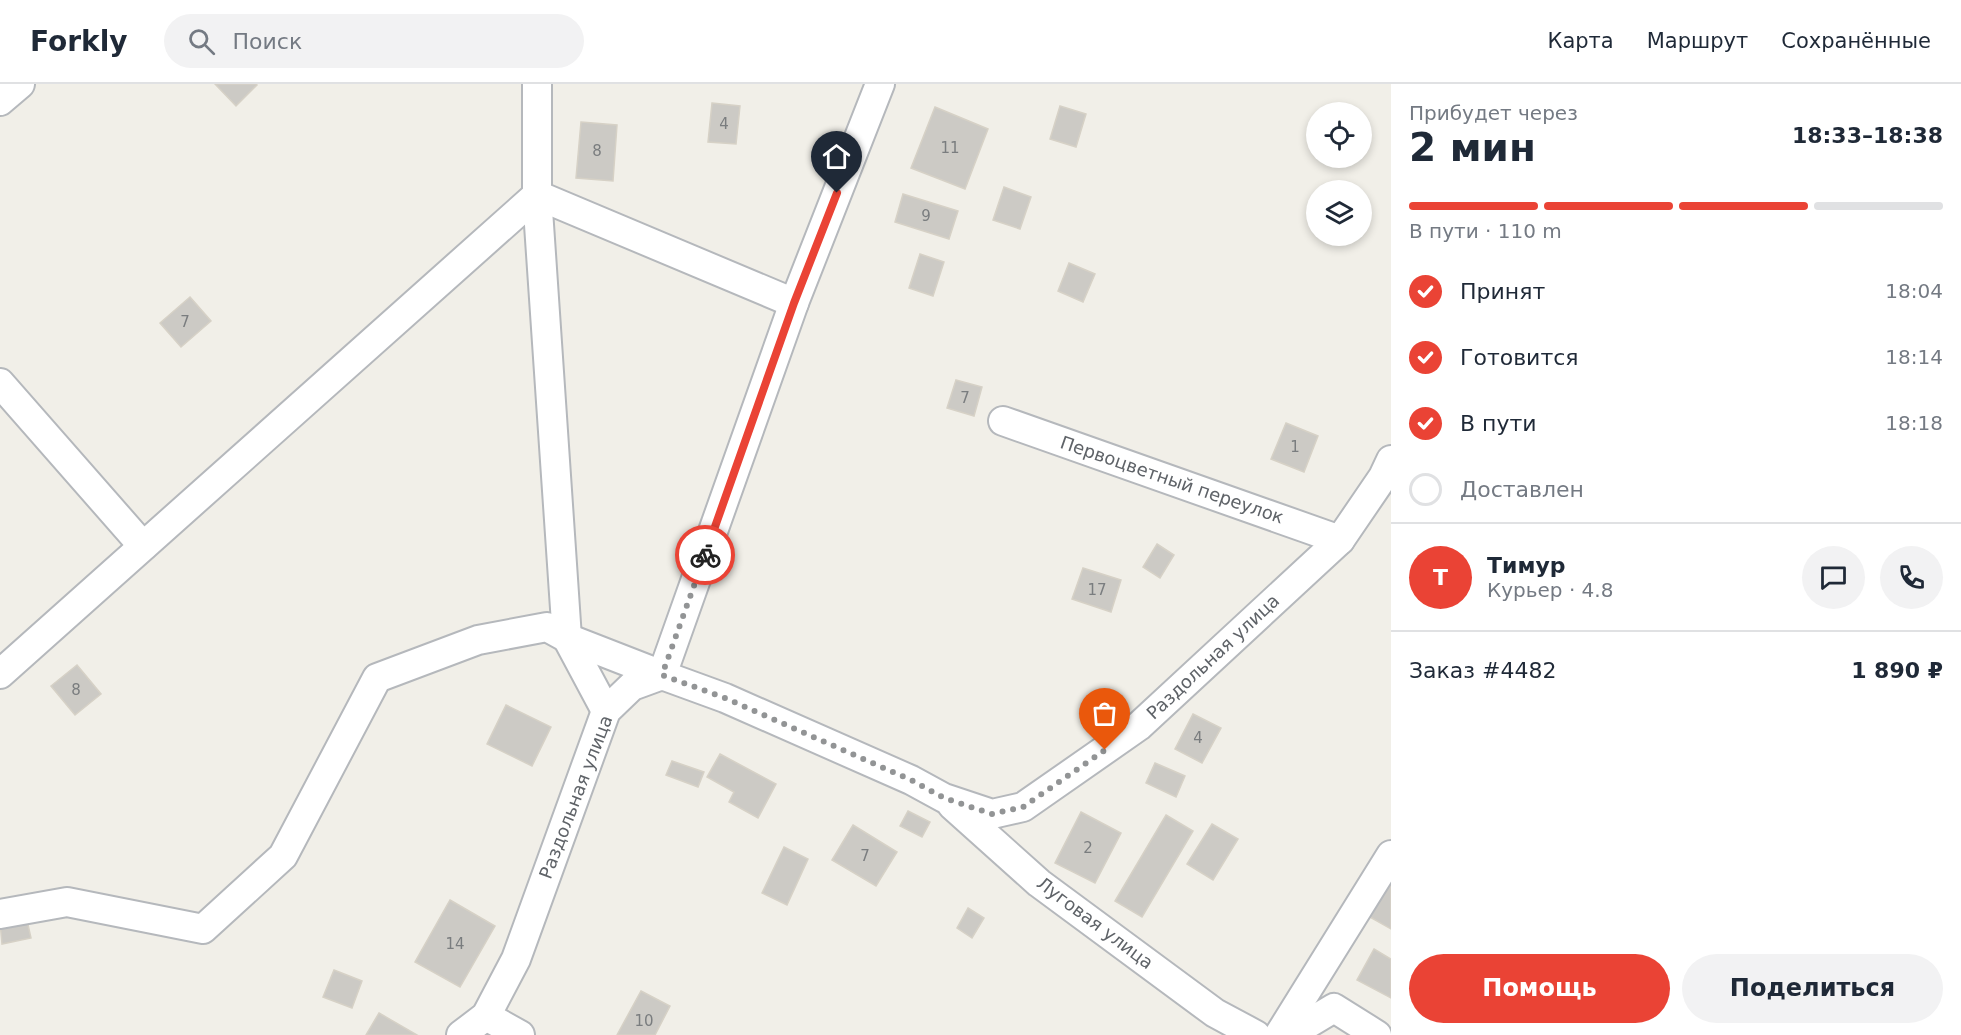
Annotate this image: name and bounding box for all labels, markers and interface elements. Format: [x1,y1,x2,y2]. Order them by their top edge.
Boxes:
search box [164,14,584,68]
text: Forkly [30,25,128,58]
icon: search [185,25,218,58]
text: Поиск [233,29,302,54]
text: Карта [1548,29,1614,53]
text: Маршрут [1647,29,1748,53]
text: Сохранённые [1781,29,1931,53]
text: Прибудет через [1409,101,1578,125]
map controls [1306,102,1372,246]
button: locate [1306,102,1372,168]
house number: 4 [719,115,729,133]
text: 18:33–18:38 [1792,123,1943,148]
text: 2 мин [1409,125,1536,170]
pin [811,131,862,193]
house number: 11 [940,139,960,157]
icon: home [820,140,853,173]
house number: 8 [592,142,602,160]
button: layers [1306,180,1372,246]
house number: 9 [921,207,931,225]
text: В пути · 110 m [1409,219,1562,243]
icon: check [1409,275,1442,308]
text: Принят [1460,279,1545,304]
text: 18:04 [1885,279,1943,303]
house number: 7 [180,313,190,331]
icon: check [1409,341,1442,374]
text: Готовится [1460,345,1579,370]
text: 18:14 [1885,345,1943,369]
house number: 7 [960,389,970,407]
icon: check [1409,407,1442,440]
text: В пути [1460,411,1537,436]
text: 18:18 [1885,411,1943,435]
street label: Первоцветный переулок [1058,431,1287,528]
house number: 1 [1290,438,1300,456]
text: Доставлен [1460,477,1584,502]
courier [675,525,735,585]
icon: bike [689,539,722,572]
button: chat [1802,546,1865,609]
button: phone [1880,546,1943,609]
text: Тимур [1487,553,1566,578]
text: Т [1433,565,1448,590]
text: Курьер · 4.8 [1487,578,1613,602]
house number: 17 [1087,581,1107,599]
street label: Раздольная улица [1142,590,1283,723]
text: Заказ #4482 [1409,658,1556,683]
text: 1 890 ₽ [1851,658,1943,683]
house number: 8 [71,681,81,699]
pin [1079,688,1130,750]
icon: bag [1088,697,1121,730]
street label: Раздольная улица [535,712,616,882]
house number: 4 [1193,729,1203,747]
house number: 2 [1083,839,1093,857]
house number: 7 [860,847,870,865]
street label: Луговая улица [1033,872,1158,973]
house number: 14 [445,935,465,953]
button: Помощь [1409,954,1670,1023]
button: Поделиться [1682,954,1943,1023]
house number: 10 [634,1012,654,1030]

